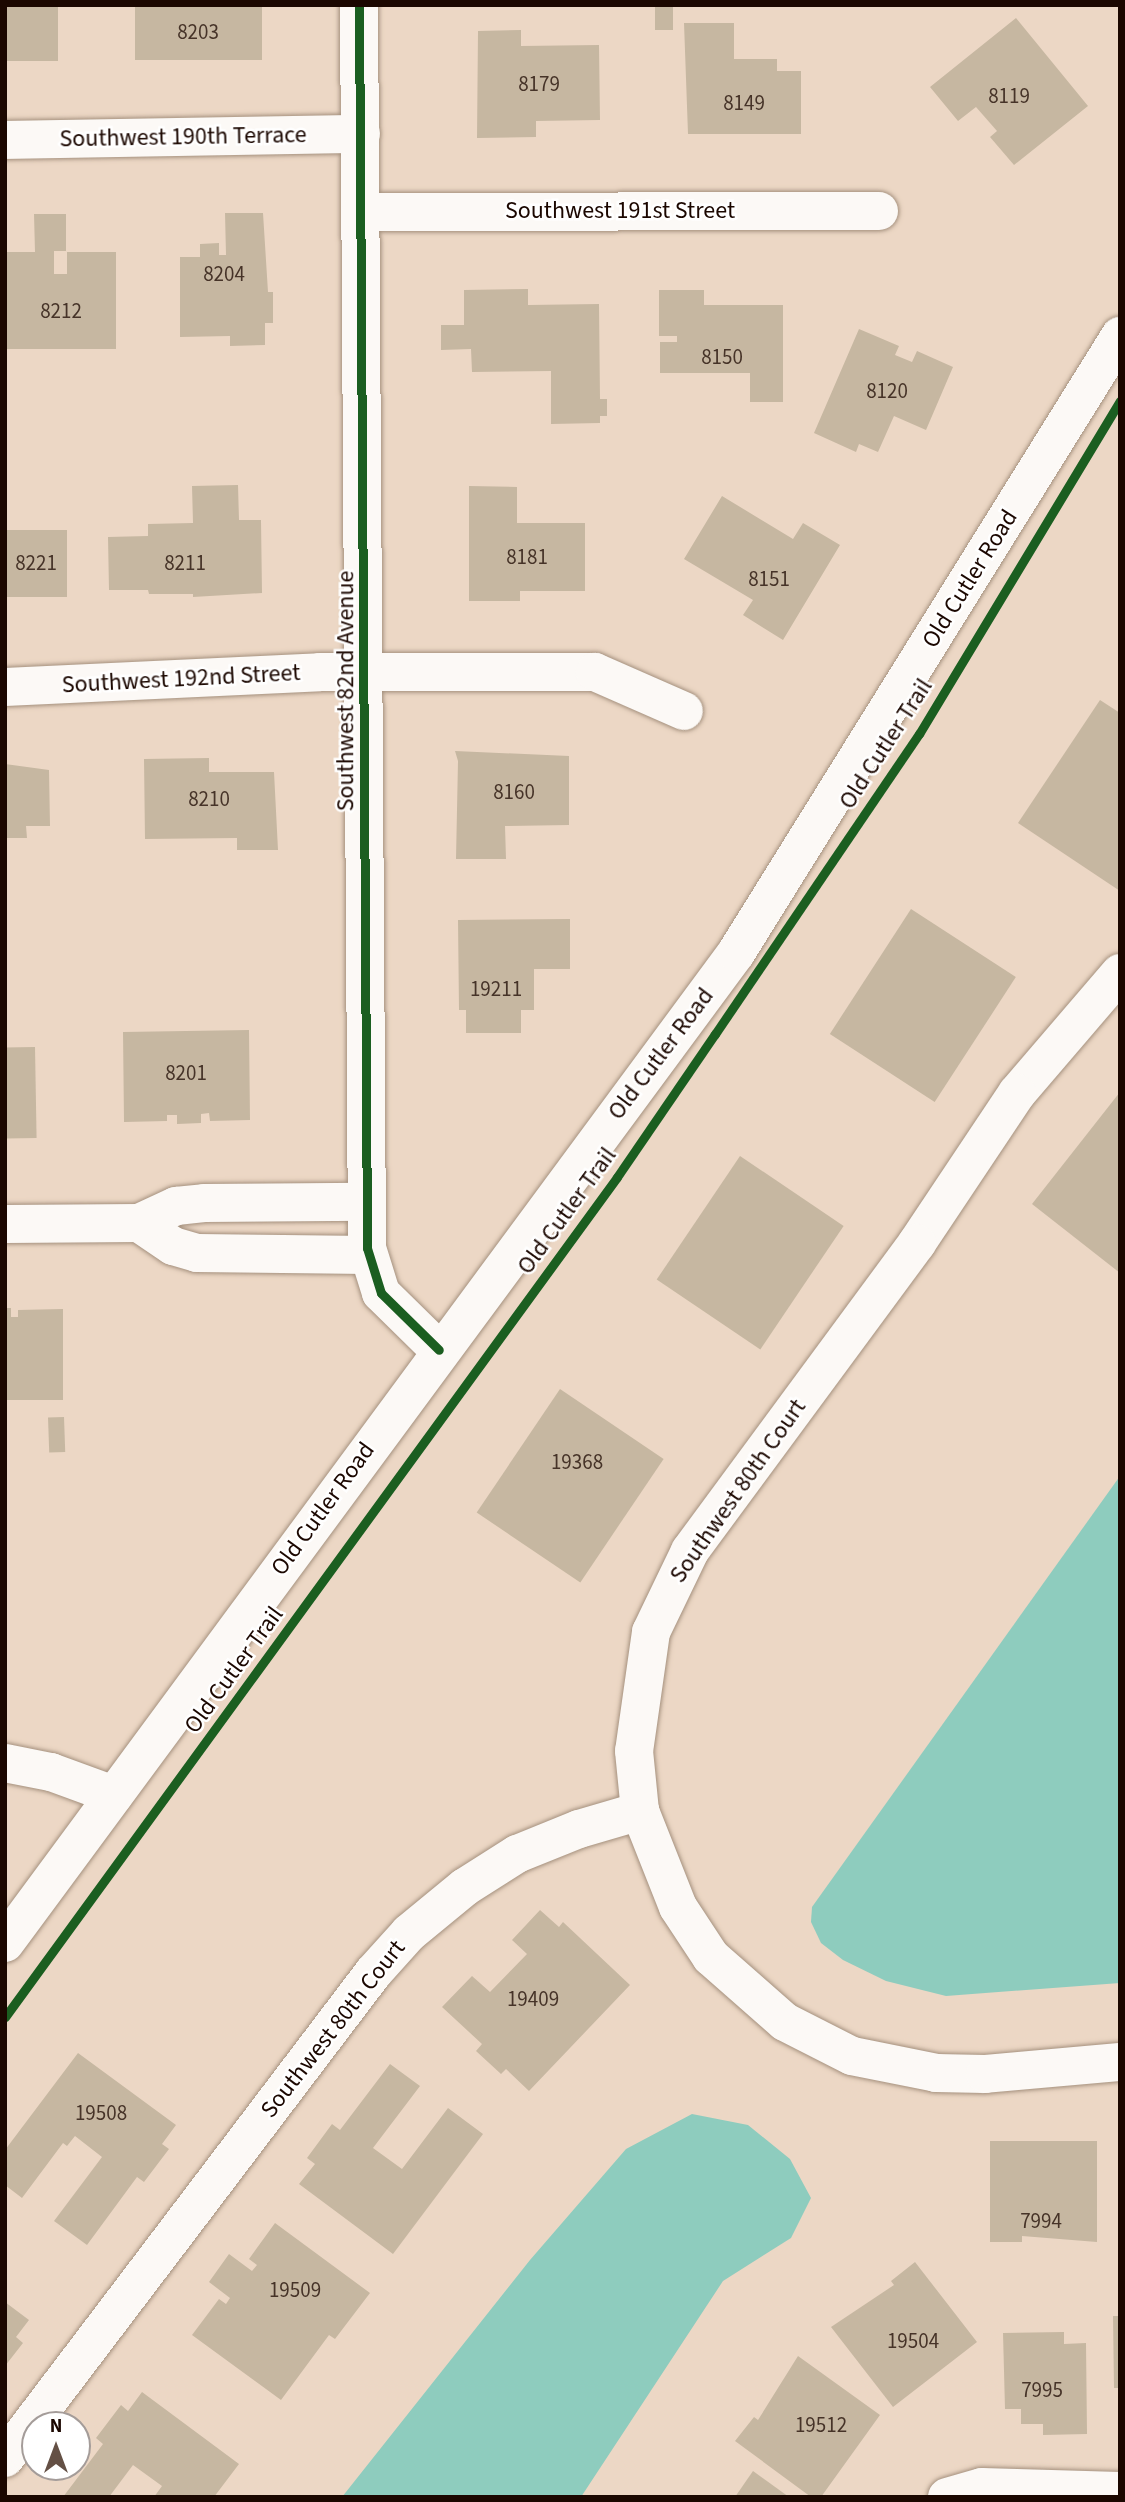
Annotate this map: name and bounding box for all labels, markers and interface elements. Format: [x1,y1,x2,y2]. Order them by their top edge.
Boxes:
house number: 8203 [177,19,219,45]
house number: 8179 [518,71,560,97]
house number: 8119 [988,83,1030,109]
house number: 8149 [723,90,765,116]
street label: Southwest 190th Terrace [59,120,307,154]
street label: Southwest 191st Street [505,197,735,225]
house number: 8204 [203,261,245,287]
house number: 8212 [40,298,82,324]
house number: 8150 [701,344,743,370]
house number: 8120 [866,378,908,404]
street label: Old Cutler Road [916,505,1024,653]
house number: 8181 [506,544,548,570]
house number: 8221 [15,550,57,576]
house number: 8211 [164,550,206,576]
house number: 8151 [748,566,790,592]
street label: Southwest 82nd Avenue [332,571,360,811]
street label: Southwest 192nd Street [61,658,301,700]
street label: Old Cutler Trail [833,673,939,815]
house number: 8160 [493,779,535,805]
house number: 8210 [188,786,230,812]
house number: 19211 [470,976,522,1002]
street label: Old Cutler Road [602,982,720,1126]
house number: 8201 [165,1060,207,1086]
street label: Old Cutler Trail [511,1142,623,1280]
street label: Southwest 80th Court [664,1394,812,1588]
street label: Old Cutler Road [265,1437,381,1581]
house number: 19368 [551,1449,603,1475]
street label: Old Cutler Trail [178,1601,290,1739]
street label: Southwest 80th Court [255,1934,411,2124]
house number: 19409 [507,1986,559,2012]
house number: 19508 [75,2100,127,2126]
house number: 7994 [1020,2208,1062,2234]
house number: 19509 [269,2277,321,2303]
house number: 19504 [887,2328,939,2354]
house number: 7995 [1021,2377,1063,2403]
north arrow [21,2411,91,2481]
house number: 19512 [795,2412,847,2438]
text: N [50,2413,62,2440]

